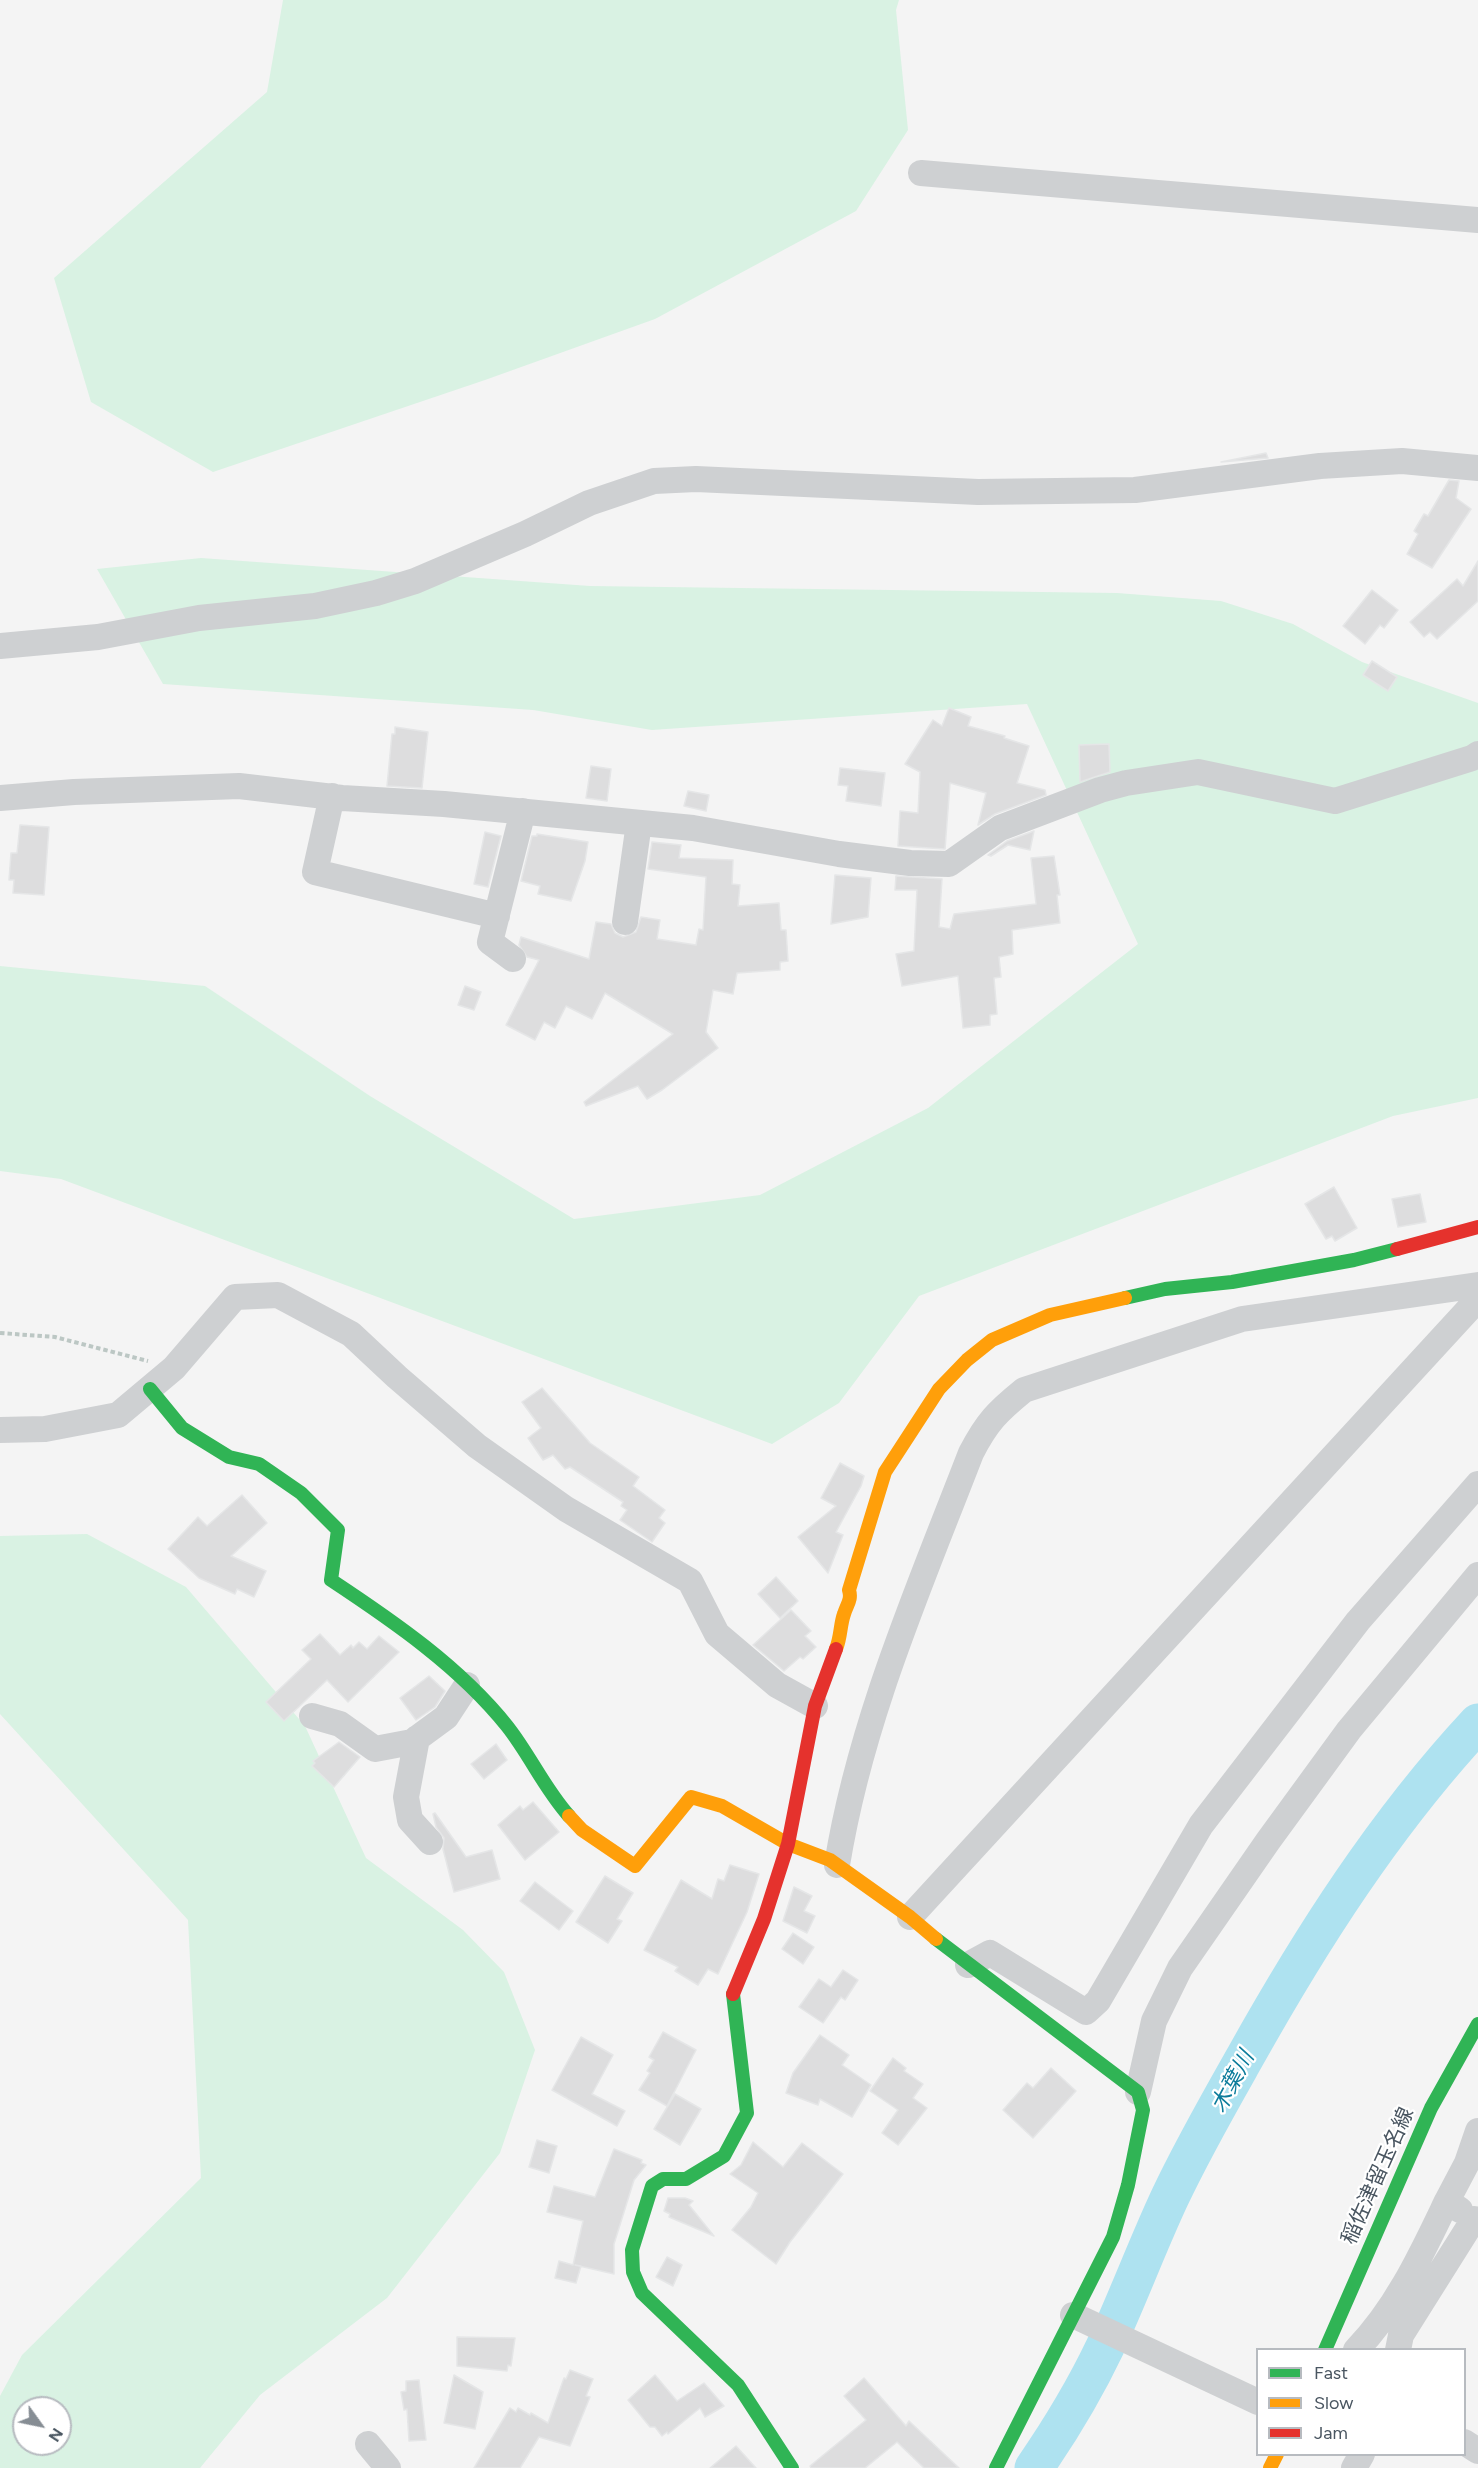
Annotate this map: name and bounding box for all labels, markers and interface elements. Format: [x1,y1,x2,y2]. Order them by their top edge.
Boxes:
water label: 木葉川 [1206,2047,1260,2117]
street label: 稲佐津留玉名線 [1337,2104,1419,2248]
legend [1256,2348,1466,2456]
text: Fast [1314,2362,1348,2384]
text: Slow [1314,2392,1353,2414]
north arrow [12,2396,72,2456]
text: Jam [1314,2422,1348,2444]
text: N [45,2425,67,2445]

